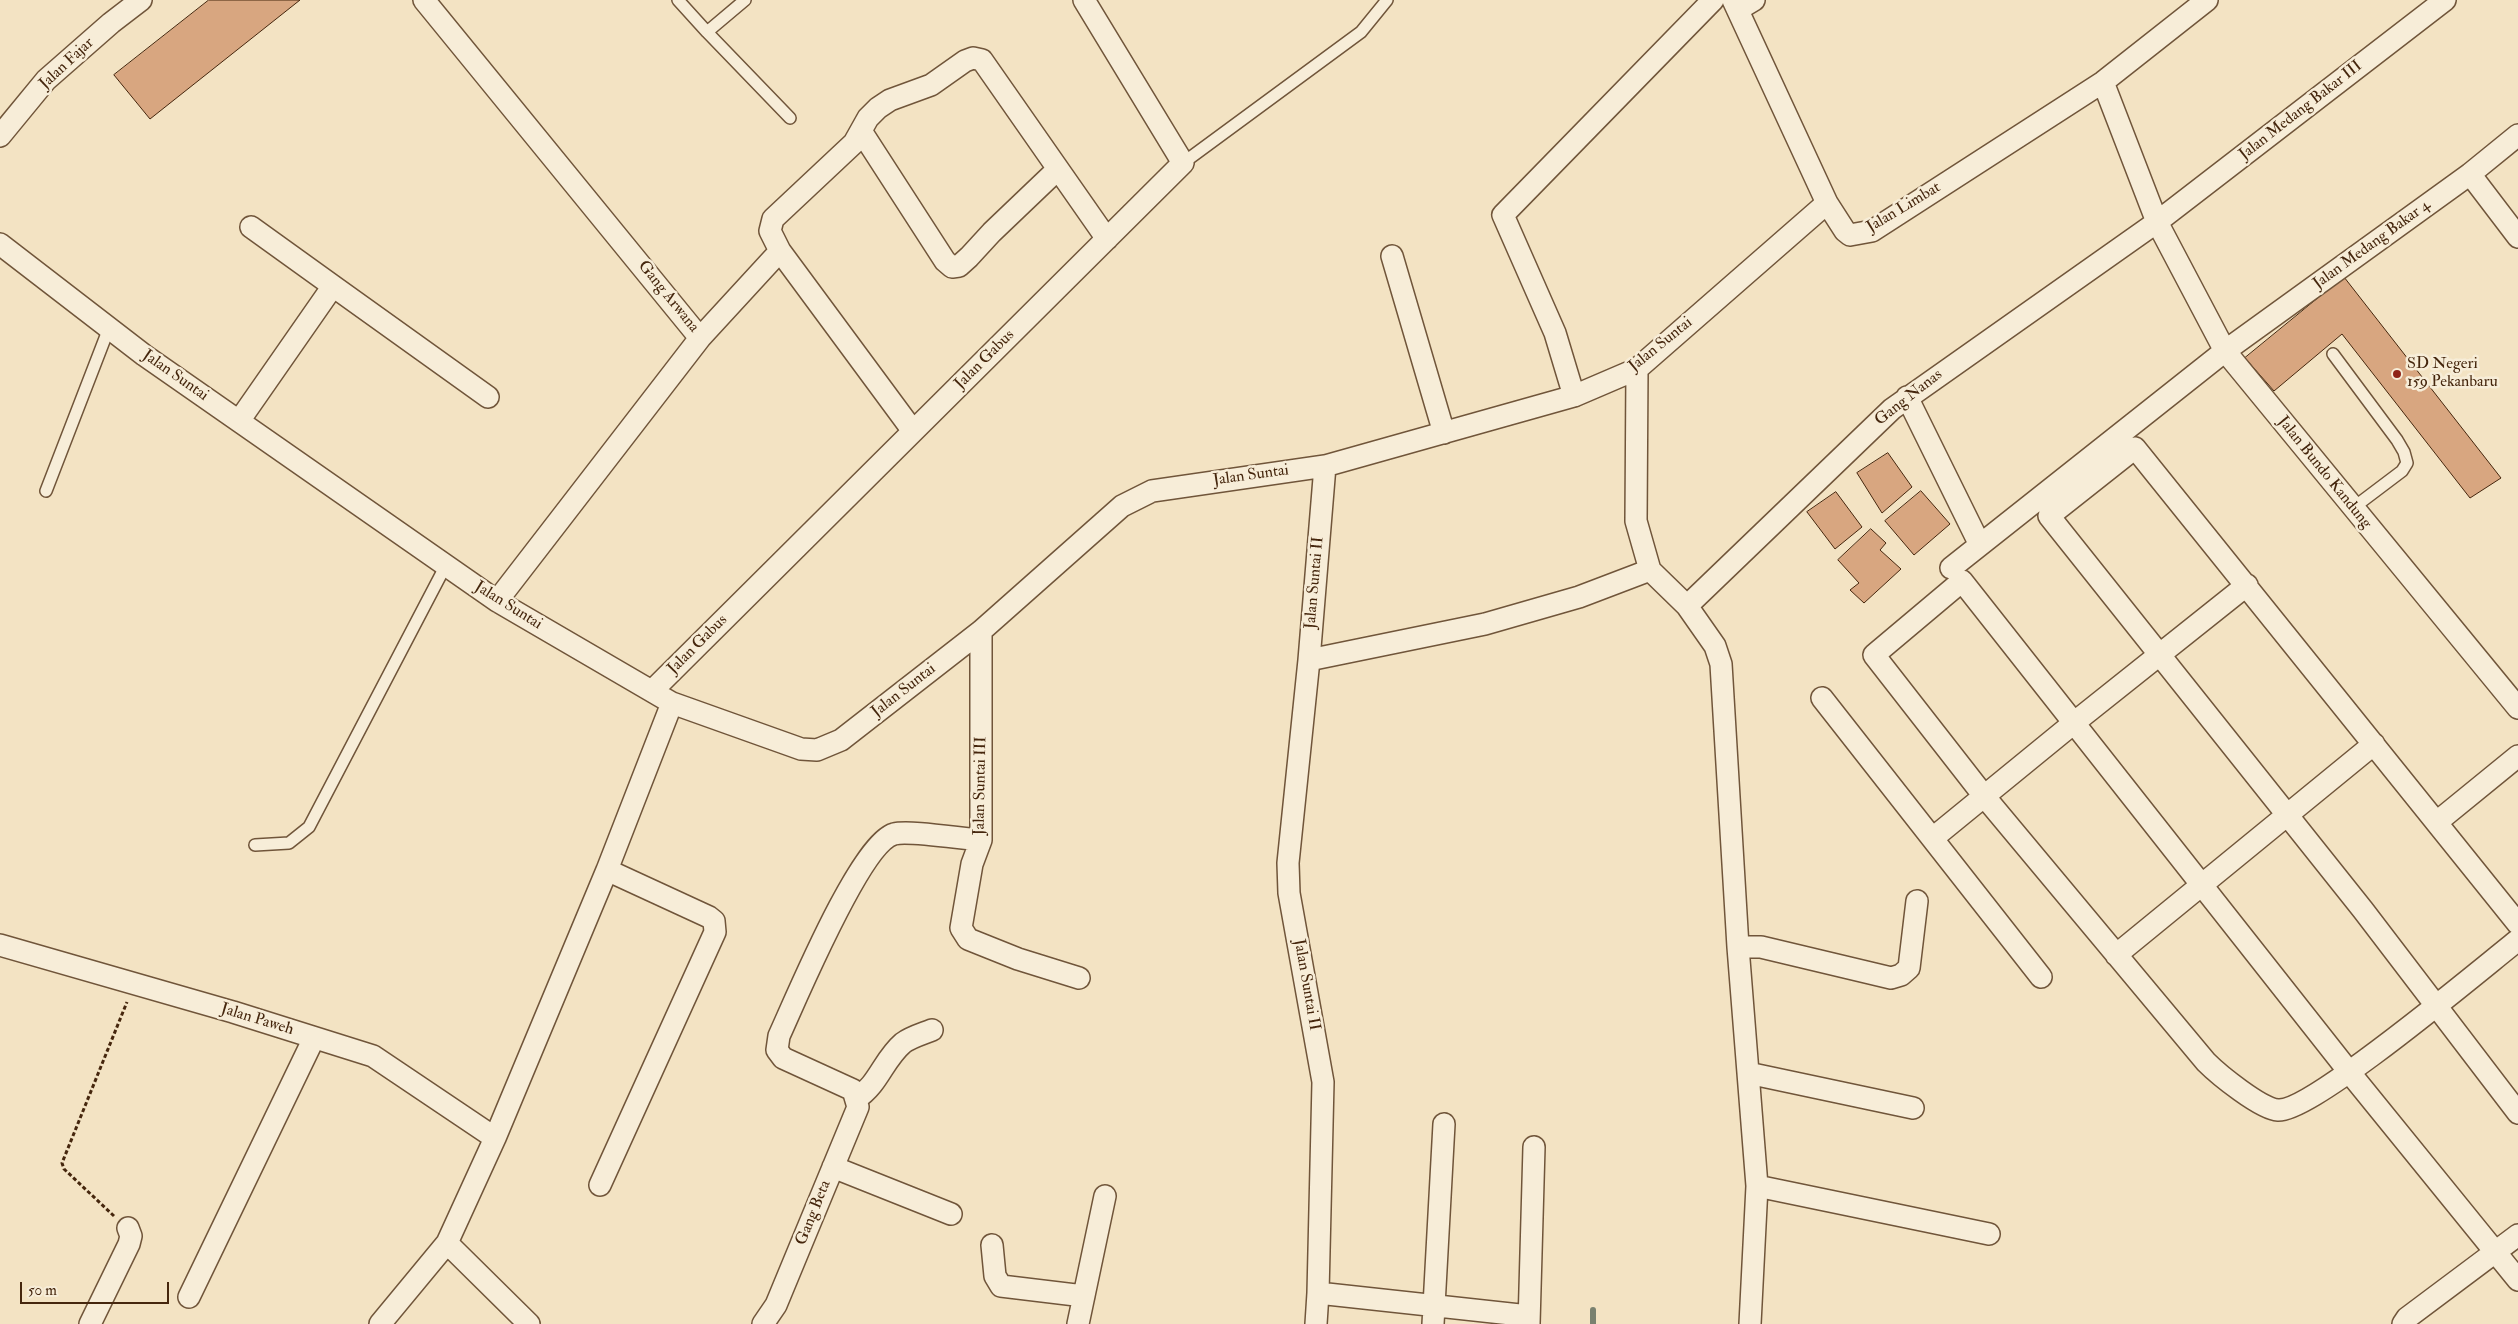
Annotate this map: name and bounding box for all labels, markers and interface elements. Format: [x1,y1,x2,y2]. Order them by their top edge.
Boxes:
street label: Jalan Fajar [36,34,98,94]
street label: Jalan Medang Bakar III [2236,57,2366,165]
street label: Jalan Limbat [1864,178,1944,238]
street label: Jalan Medang Bakar 4 [2310,196,2434,294]
street label: Gang Arwana [633,257,703,337]
street label: Jalan Suntai [1625,314,1697,376]
street label: Jalan Gabus [951,326,1019,394]
street label: Jalan Suntai [138,346,212,406]
place label: SD Negeri 159 Pekanbaru [2407,355,2498,393]
street label: Gang Nanas [1871,366,1947,430]
marker: SD Negeri 159 Pekanbaru [2391,368,2403,380]
street label: Jalan Bundo Kandung [2273,413,2375,533]
street label: Jalan Suntai [1212,461,1290,491]
street label: Jalan Suntai II [1301,536,1329,630]
street label: Jalan Suntai [471,578,545,634]
street label: Jalan Gabus [664,611,732,679]
street label: Jalan Suntai [868,660,940,722]
street label: Jalan Suntai III [971,736,991,836]
street label: Jalan Suntai II [1289,938,1323,1032]
street label: Jalan Paweh [218,1000,296,1040]
street label: Gang Beta [792,1178,836,1248]
scale bar [22,1272,171,1304]
text: 50 m [28,1281,57,1300]

